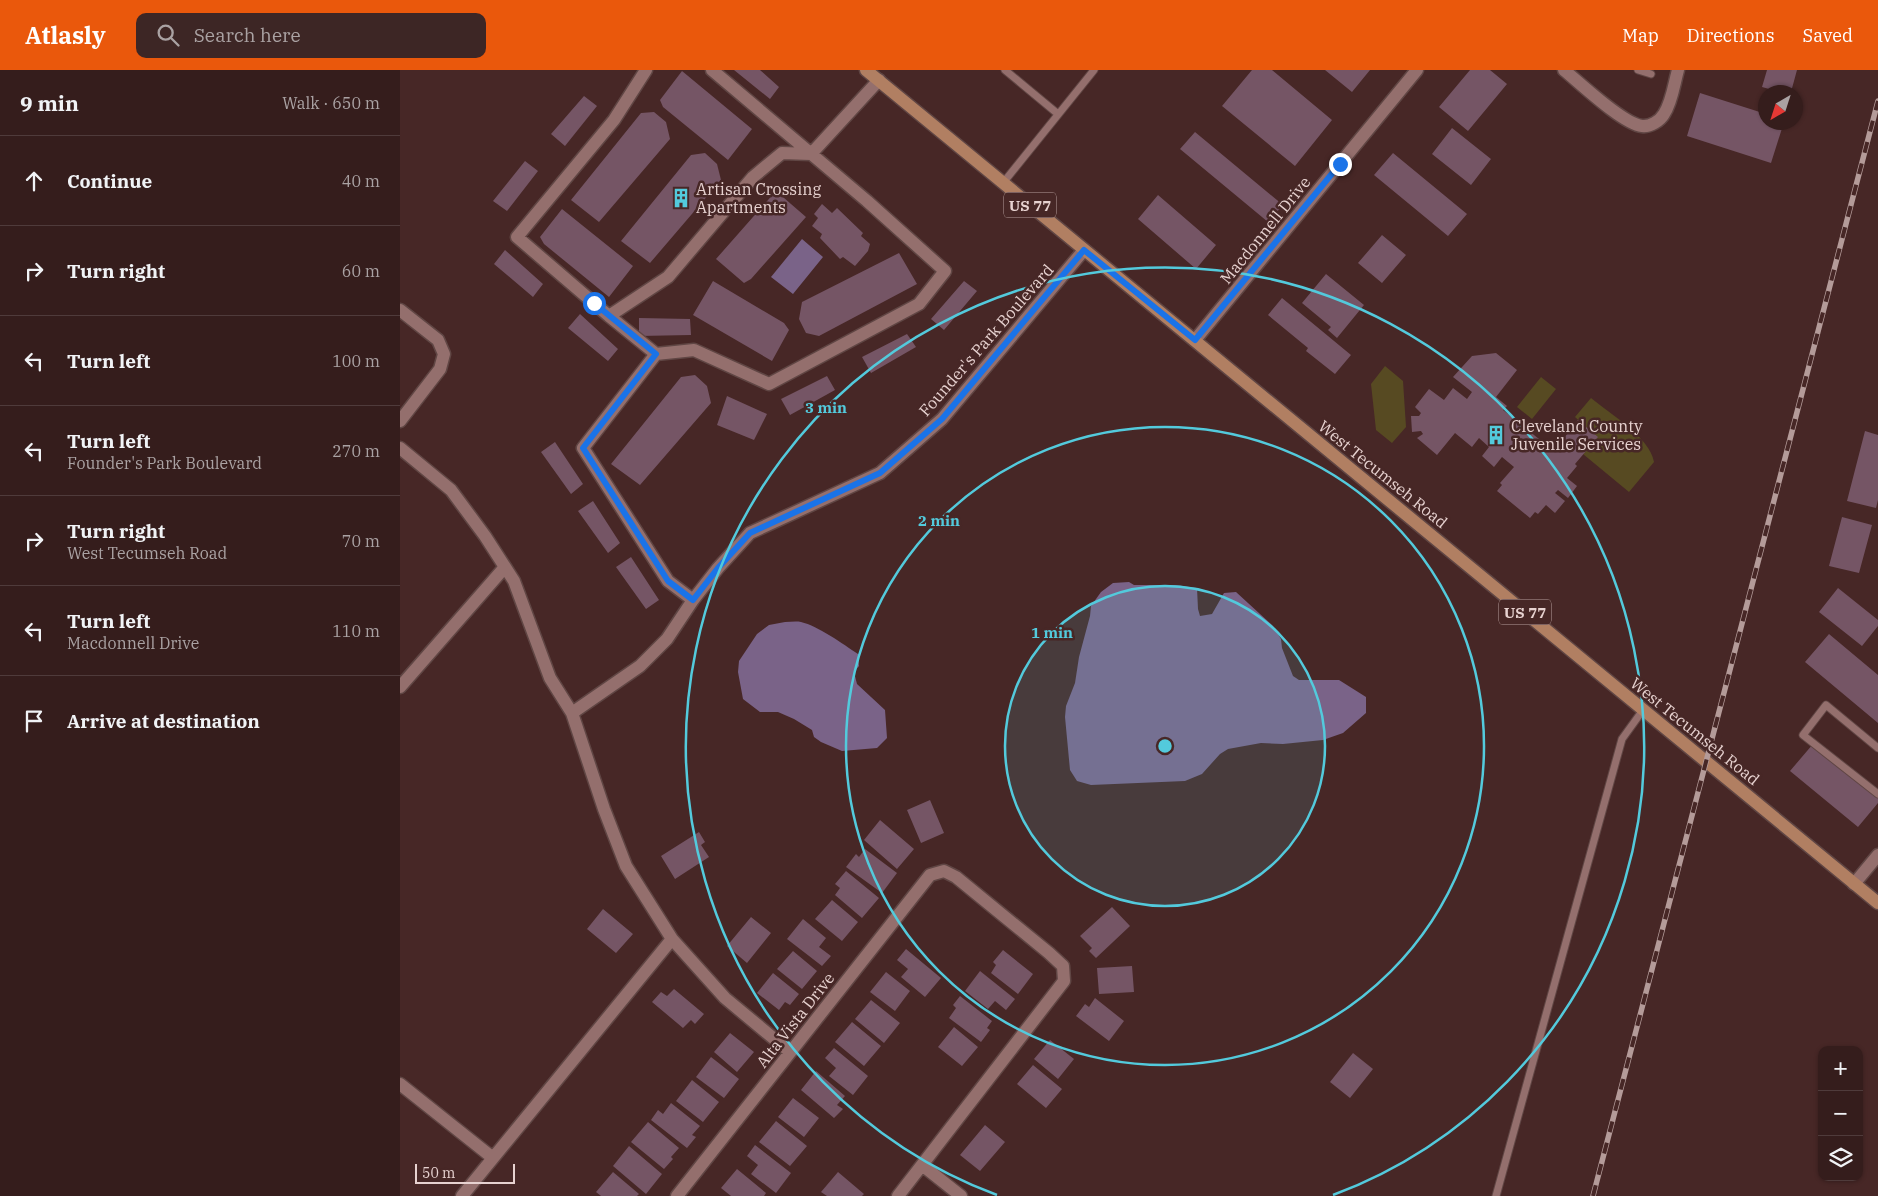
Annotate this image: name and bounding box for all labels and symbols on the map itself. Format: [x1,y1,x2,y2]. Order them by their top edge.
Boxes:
north arrow [1758,85,1803,130]
route end [1329,153,1352,176]
street label: Macdonnell Drive [1216,172,1314,288]
place label: Artisan Crossing Apartments [696,179,821,217]
building icon: Artisan Crossing Apartments [670,187,692,209]
road number: US 77 [1004,192,1056,218]
street label: Founder's Park Boulevard [914,260,1058,420]
route start [583,292,606,315]
text: 3 min [805,398,847,417]
street label: West Tecumseh Road [1314,416,1452,532]
place label: Cleveland County Juvenile Services [1511,416,1643,454]
building icon: Cleveland County Juvenile Services [1485,424,1507,446]
text: 2 min [918,511,960,530]
road number: US 77 [1499,600,1551,624]
text: 1 min [1031,623,1073,642]
street label: West Tecumseh Road [1626,673,1764,789]
centre of rings [1156,737,1174,755]
street label: Alta Vista Drive [752,968,838,1072]
scale bar [415,1161,515,1184]

